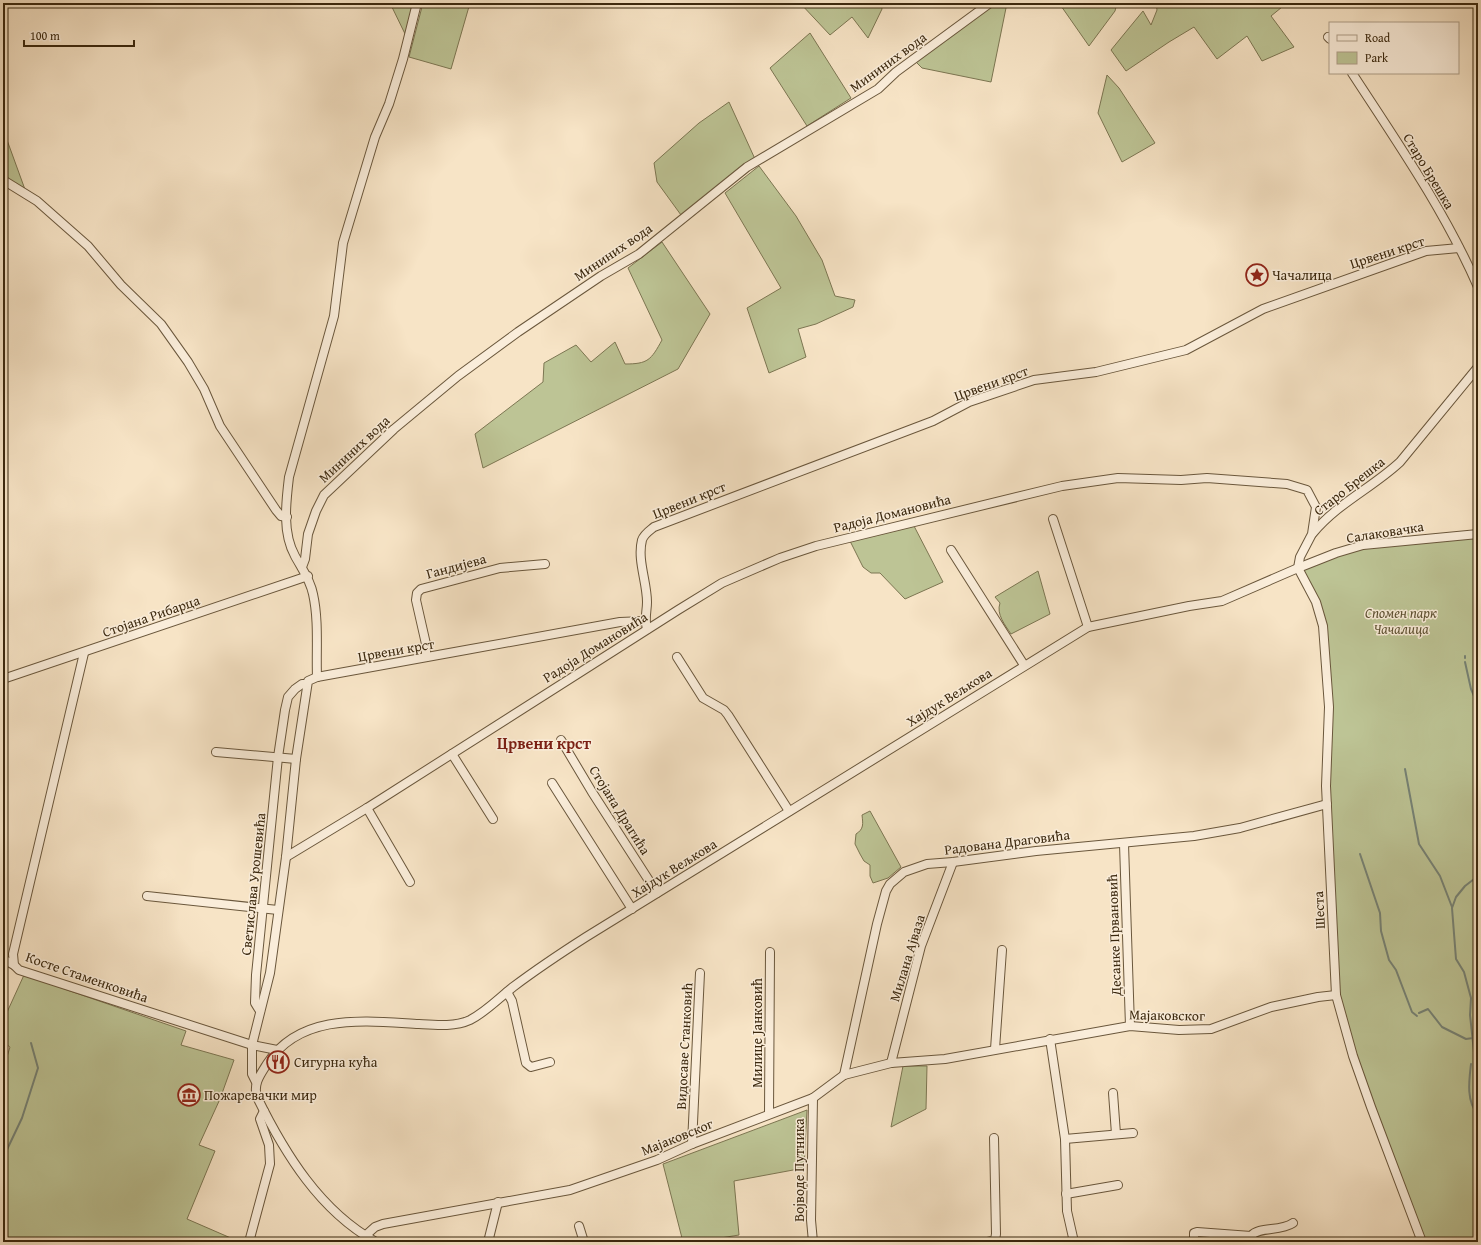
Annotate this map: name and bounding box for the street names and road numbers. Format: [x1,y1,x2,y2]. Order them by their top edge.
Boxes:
street label: Мининих вода [845,27,931,97]
street label: Старо Брешка [1398,129,1460,213]
street label: Мининих вода [570,218,656,286]
street label: Црвени крст [1347,230,1427,273]
street label: Црвени крст [951,360,1031,406]
street label: Мининих вода [314,411,394,487]
street label: Старо Брешка [1309,452,1389,520]
street label: Црвени крст [649,476,729,524]
street label: Радоја Домановића [831,489,953,537]
street label: Салаковачка [1345,516,1425,548]
street label: Гандијева [424,548,489,584]
street label: Стојана Рибарца [100,590,203,642]
street label: Радоја Домановића [539,607,652,687]
street label: Црвени крст [356,633,436,667]
street label: Хајдук Вељкова [903,663,996,731]
street label: Стојана Драгића [585,762,656,859]
street label: Светислава Урошевића [236,811,270,956]
street label: Радована Драговића [943,824,1071,860]
street label: Хајдук Вељкова [628,834,721,902]
street label: Десанке Првановић [1102,874,1126,997]
street label: Шеста [1308,890,1330,929]
street label: Милана Ајваза [884,912,930,1004]
street label: Косте Стаменковића [23,947,151,1007]
street label: Милице Јанковић [747,978,767,1088]
street label: Видосаве Станковић [671,982,697,1110]
street label: Мајаковског [1129,1004,1205,1026]
street label: Мајаковског [638,1113,716,1161]
street label: Војводе Путника [789,1118,809,1222]

